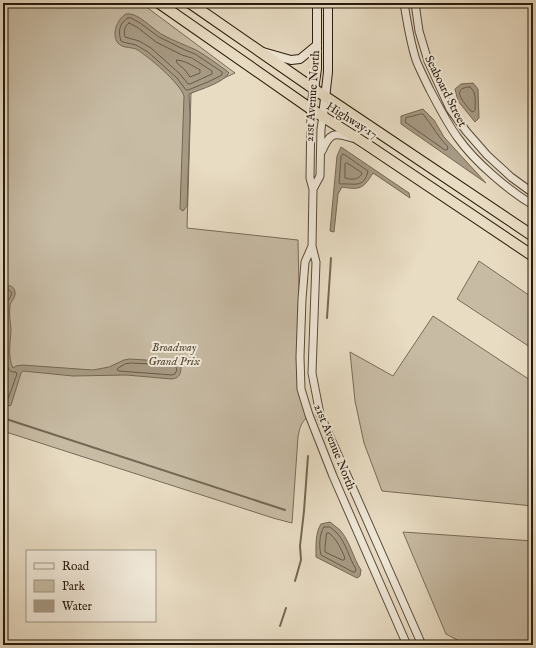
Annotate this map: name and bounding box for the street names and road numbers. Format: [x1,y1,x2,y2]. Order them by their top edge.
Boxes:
street label: 21st Avenue North [302,49,323,142]
street label: Seaboard Street [421,53,470,129]
street label: Highway 17 [323,99,380,142]
street label: 21st Avenue North [310,402,359,493]

